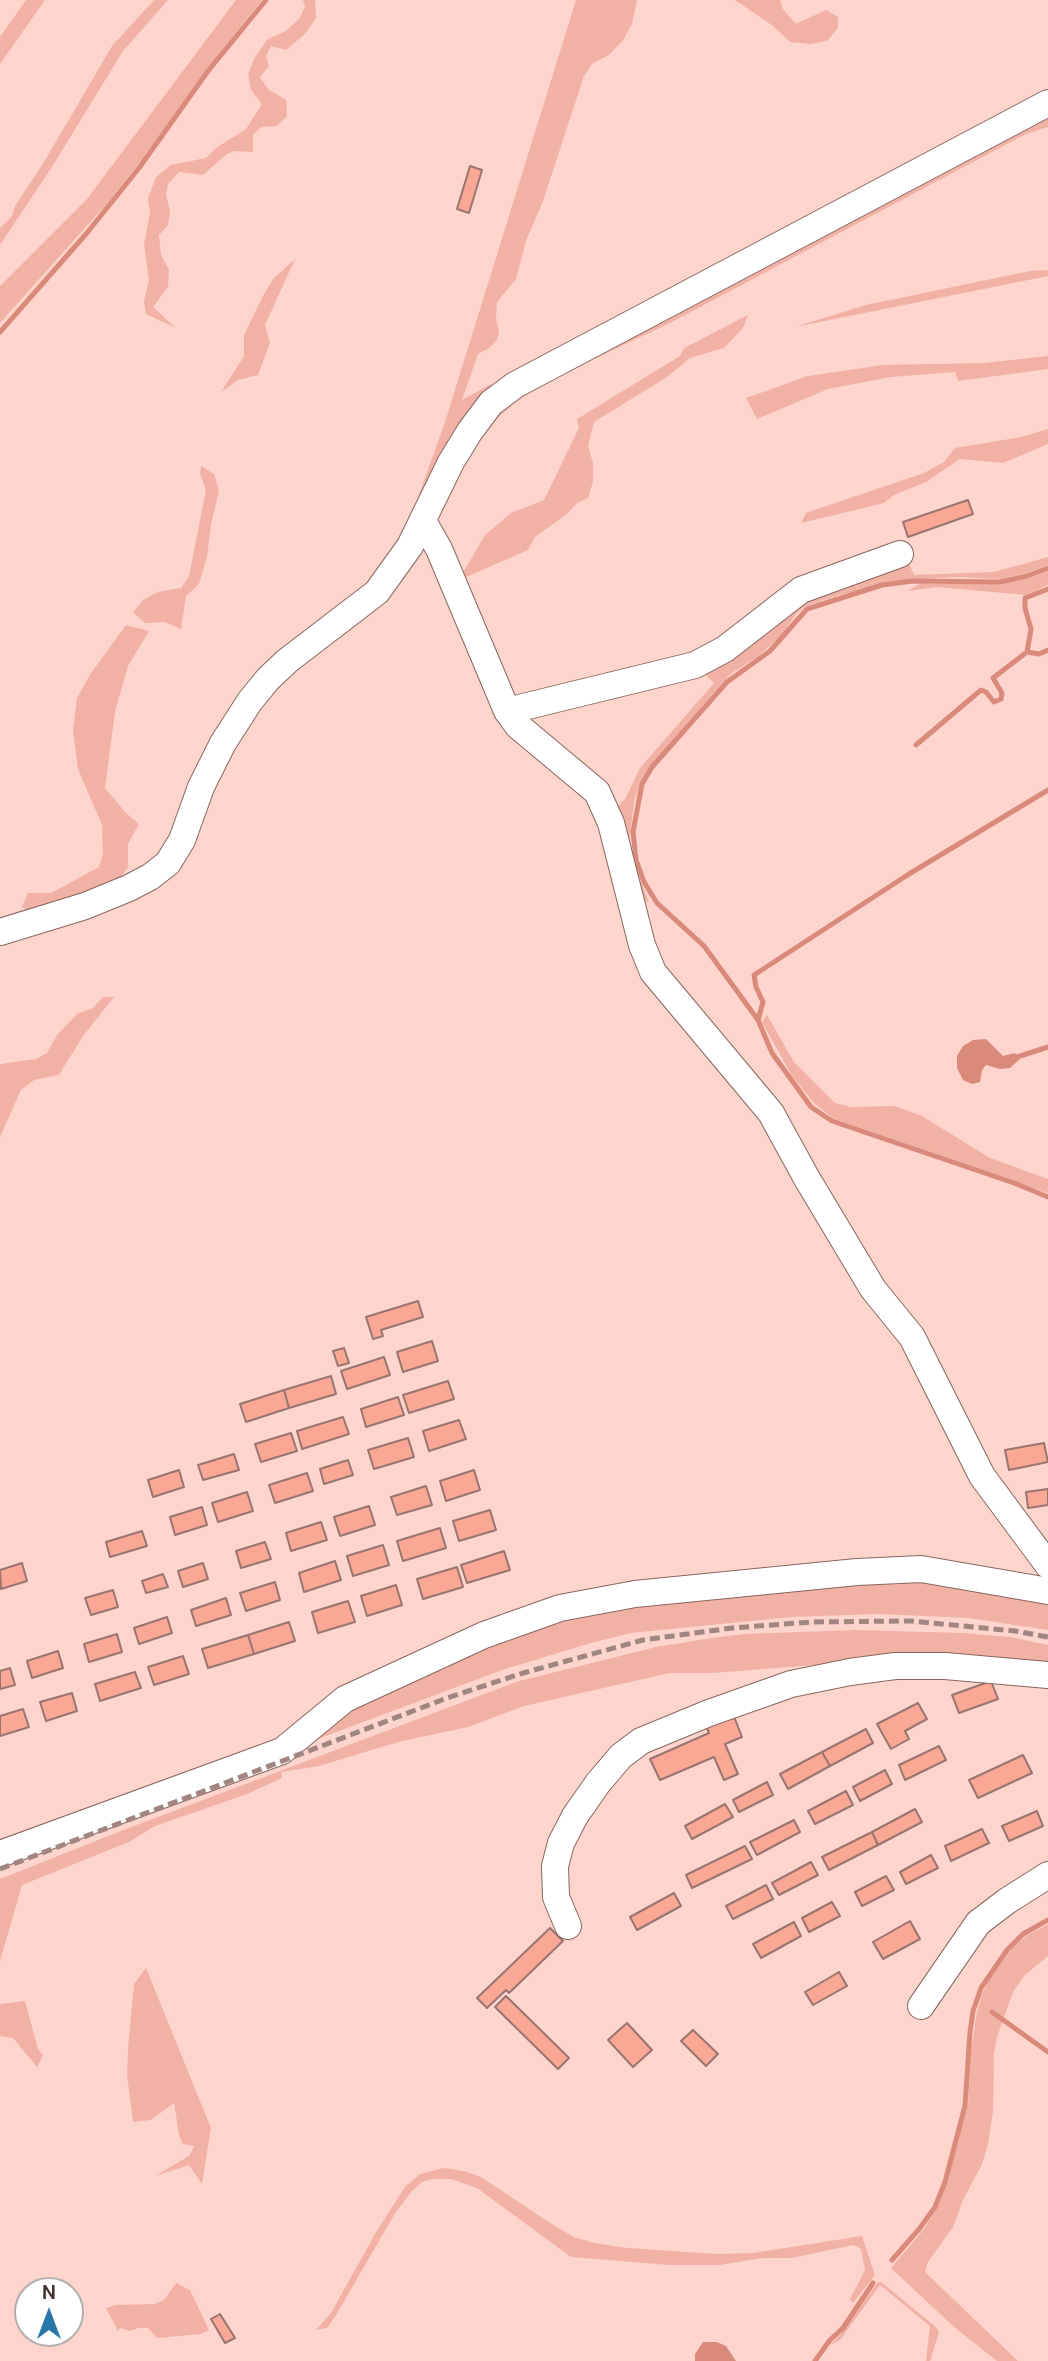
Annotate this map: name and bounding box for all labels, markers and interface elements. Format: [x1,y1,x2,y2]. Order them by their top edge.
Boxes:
north arrow [14,2277,84,2347]
text: N [42,2280,56,2305]

